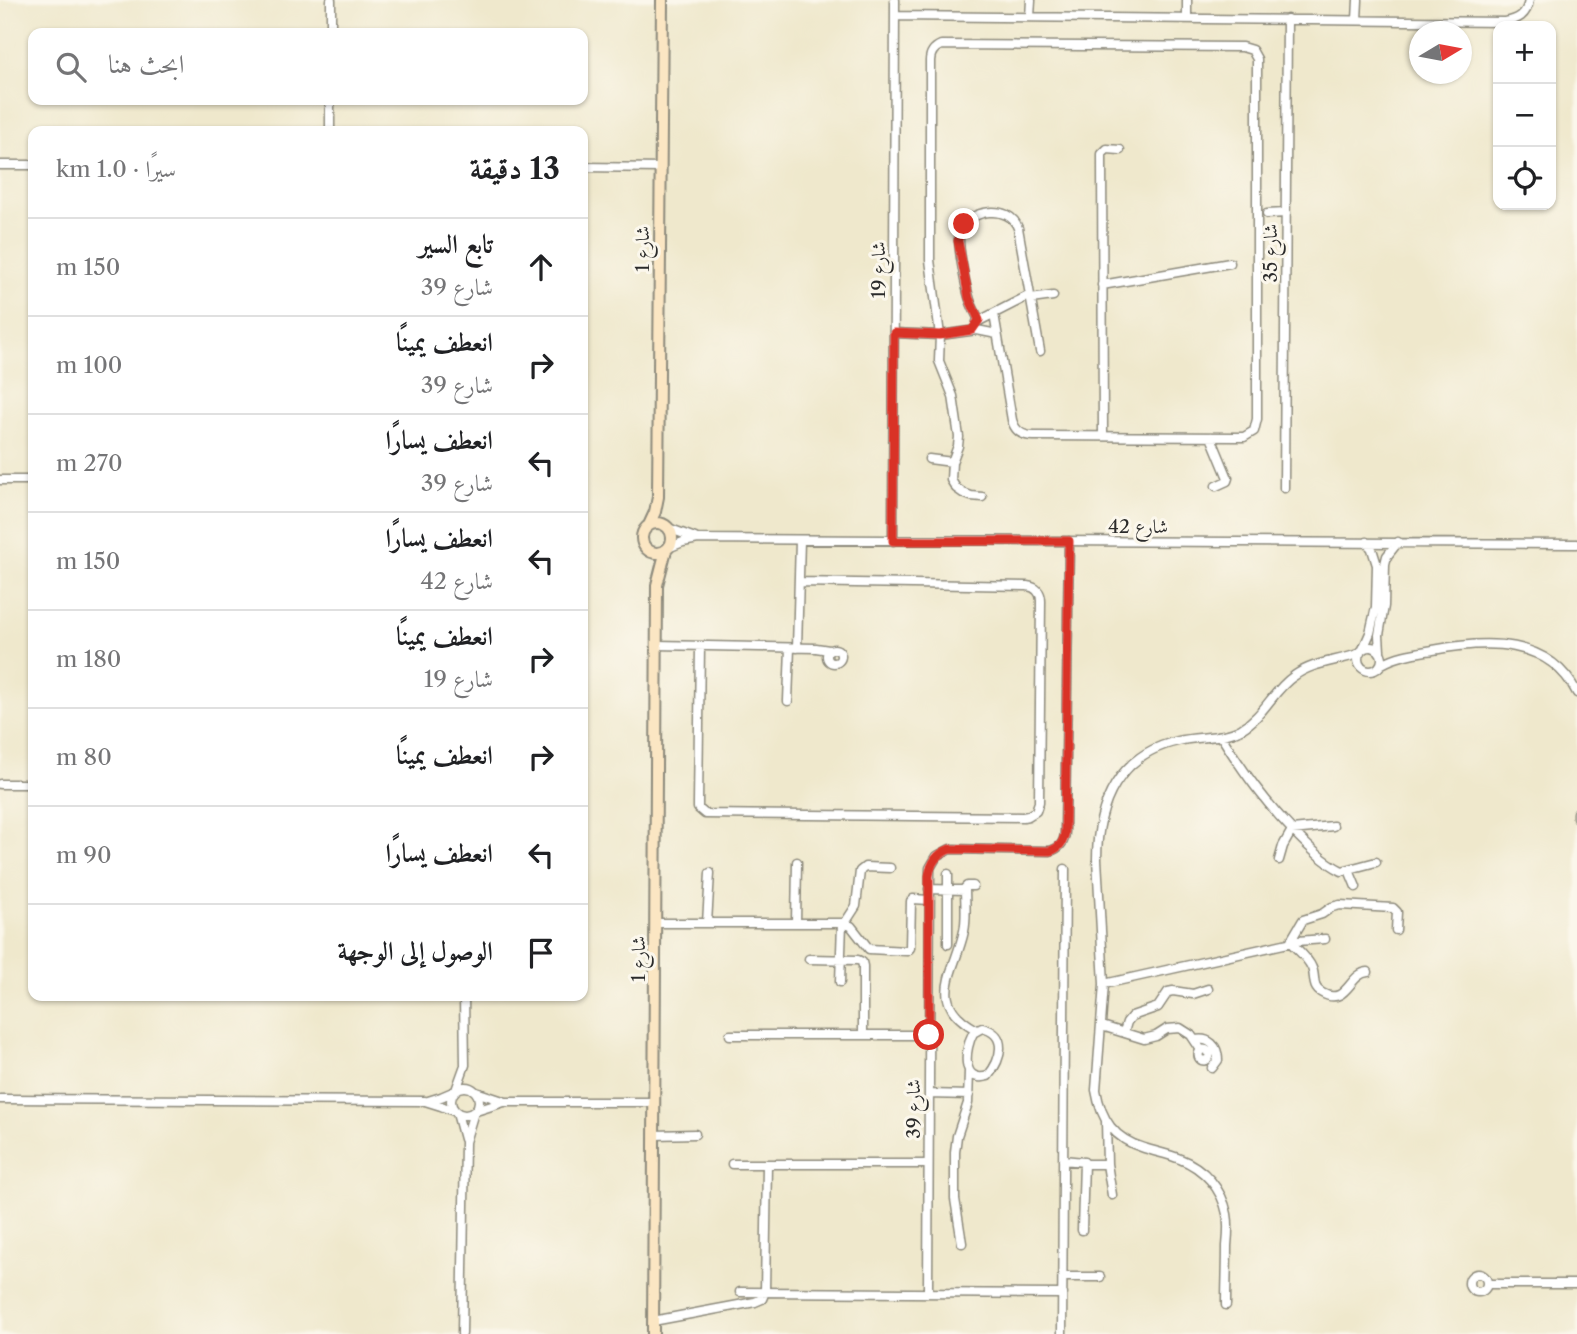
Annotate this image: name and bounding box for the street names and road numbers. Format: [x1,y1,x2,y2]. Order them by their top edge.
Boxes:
street label: شارع 35 [1259,224,1286,282]
street label: شارع 1 [631,226,658,272]
street label: شارع 19 [867,241,894,299]
street label: شارع 42 [1108,515,1168,542]
street label: شارع 1 [627,936,654,982]
street label: شارع 39 [902,1079,929,1139]

